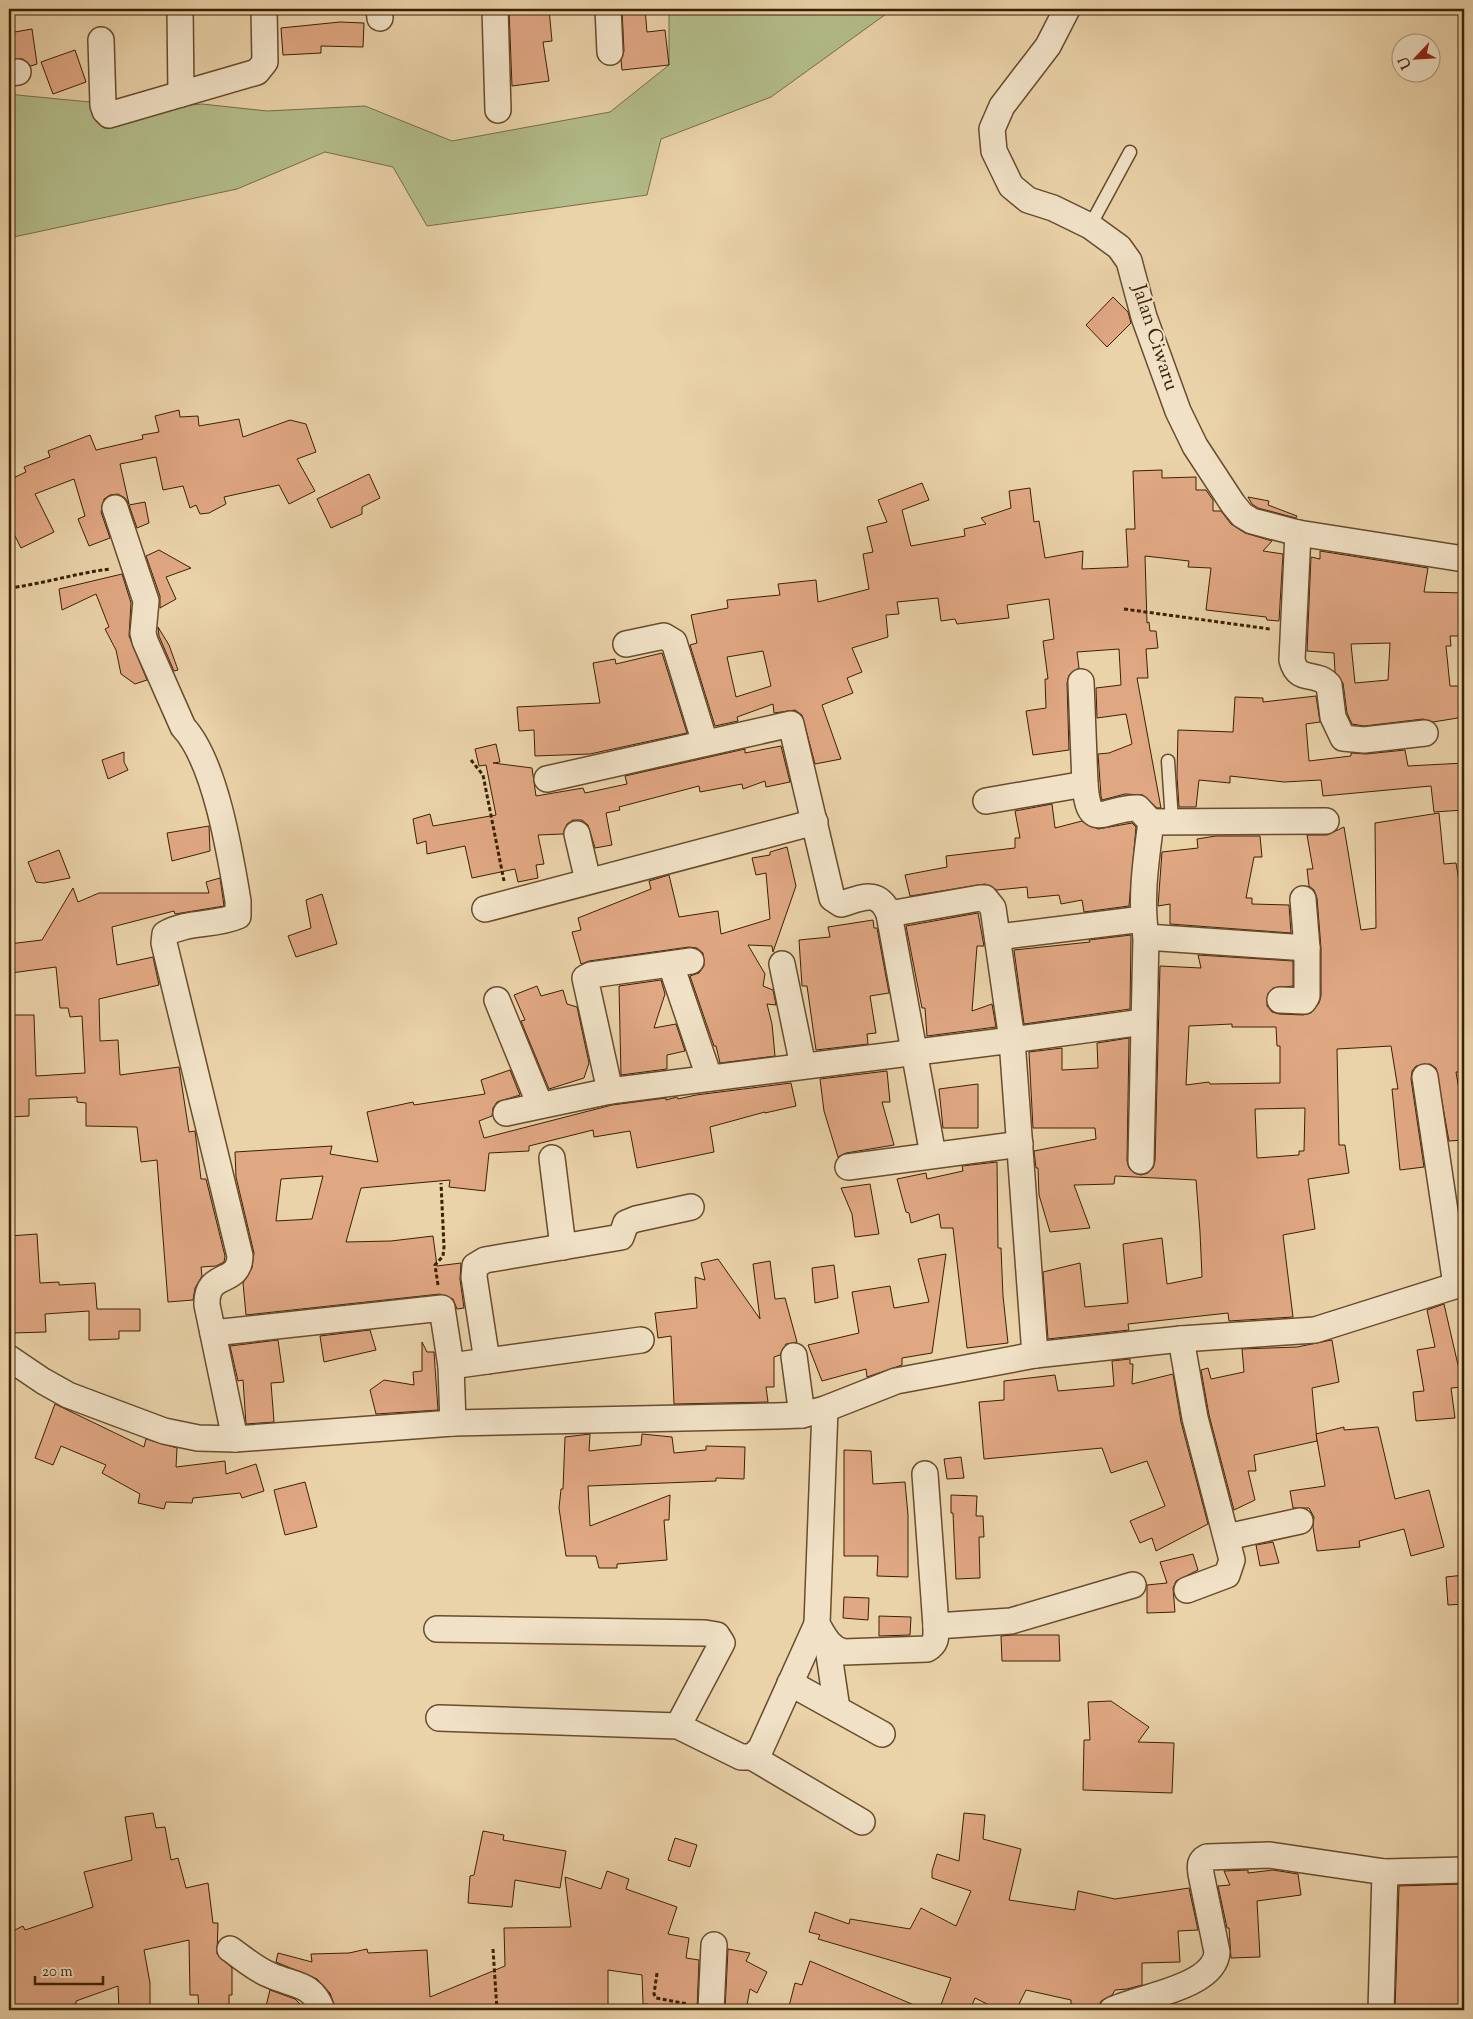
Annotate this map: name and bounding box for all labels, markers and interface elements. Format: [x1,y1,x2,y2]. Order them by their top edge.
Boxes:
north arrow [1390,32,1440,82]
text: U [1394,53,1418,72]
street label: Jalan Ciwaru [1123,280,1185,395]
scale bar [35,1954,102,1986]
text: 20 m [42,1962,73,1983]

